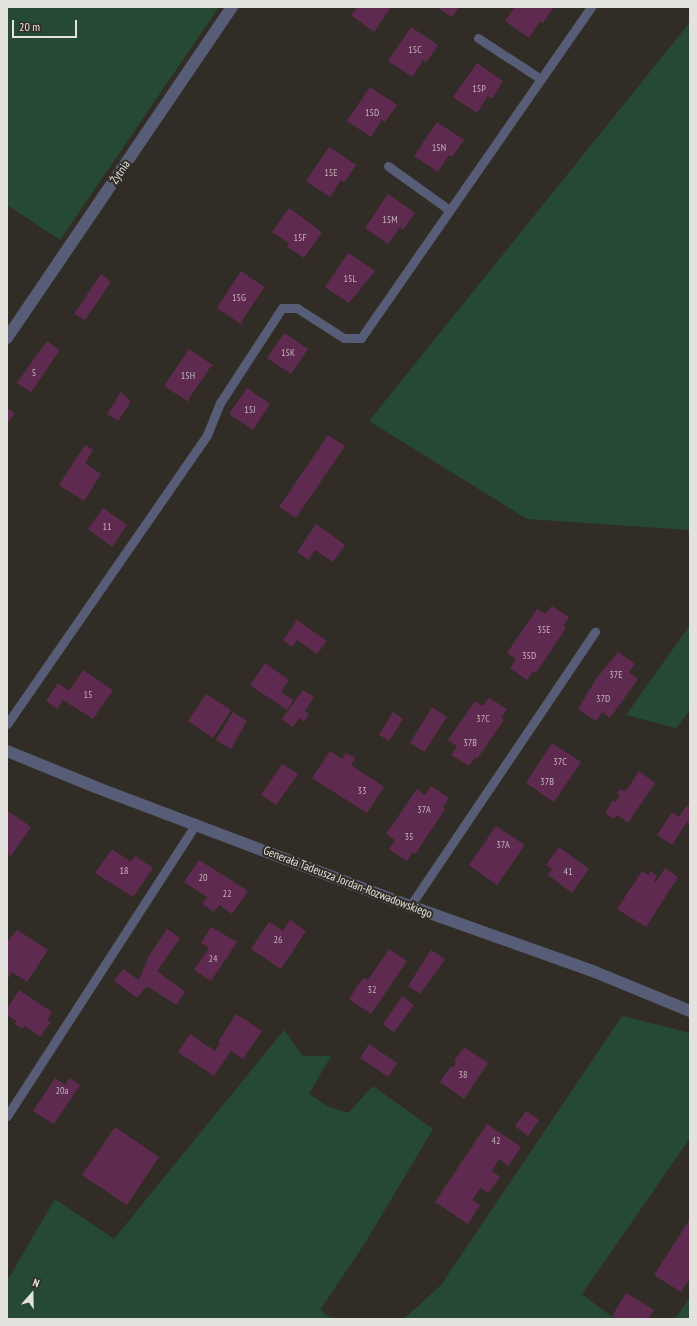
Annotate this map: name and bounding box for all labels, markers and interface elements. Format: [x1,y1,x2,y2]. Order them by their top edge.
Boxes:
scale bar [14,12,79,38]
text: 20 m [19,19,40,34]
house number: 15C [408,44,422,56]
house number: 15P [472,83,486,95]
house number: 15D [365,107,379,119]
house number: 15N [432,142,446,154]
street label: Żytnia [107,157,133,187]
house number: 15E [324,167,338,179]
house number: 15M [382,214,398,226]
house number: 15F [293,232,307,244]
house number: 15L [343,273,357,285]
house number: 15G [232,292,246,304]
house number: 15K [281,347,295,359]
house number: 5 [32,367,36,379]
house number: 15H [181,370,195,382]
house number: 15J [244,404,256,416]
house number: 11 [103,521,111,533]
house number: 35E [537,624,551,636]
house number: 35D [522,650,536,662]
house number: 37E [609,669,623,681]
house number: 15 [84,689,92,701]
house number: 37D [596,693,610,705]
house number: 37C [476,713,490,725]
house number: 37B [463,737,477,749]
house number: 37C [553,756,567,768]
house number: 37B [540,776,554,788]
house number: 33 [358,785,366,797]
house number: 37A [417,804,431,816]
house number: 35 [405,831,413,843]
house number: 37A [496,839,510,851]
street label: Generała Tadeusza Jordan-Rozwadowskiego [261,843,435,921]
house number: 18 [120,865,128,877]
house number: 41 [564,866,572,878]
house number: 20 [199,872,207,884]
house number: 22 [223,888,231,900]
house number: 26 [274,934,282,946]
house number: 24 [209,953,217,965]
house number: 32 [368,984,376,996]
house number: 38 [459,1069,467,1081]
house number: 20a [56,1085,68,1097]
house number: 42 [492,1135,500,1147]
north arrow [12,1274,52,1314]
text: N [31,1275,41,1290]

